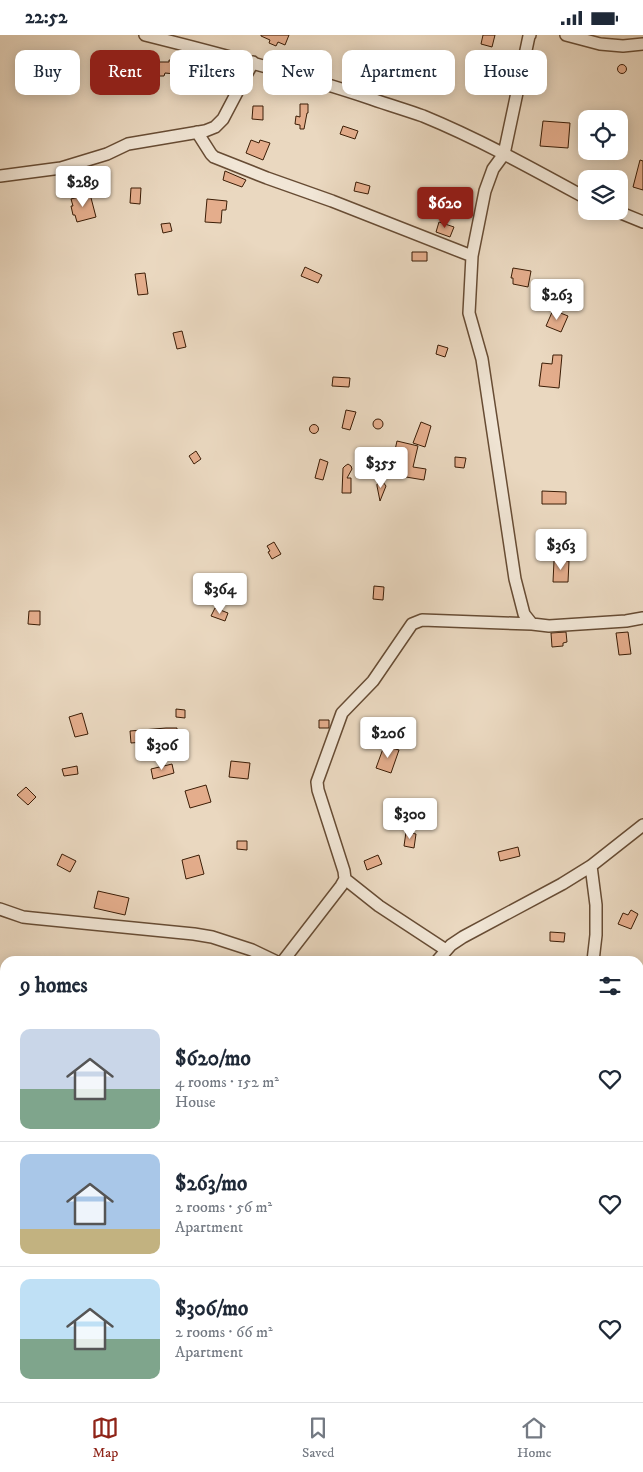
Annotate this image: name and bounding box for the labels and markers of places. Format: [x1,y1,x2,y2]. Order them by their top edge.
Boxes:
pin: $289 [53,165,113,208]
pin: $620 [415,187,475,229]
pin: $263 [527,279,587,321]
pin: $355 [351,447,411,489]
pin: $363 [531,529,591,571]
pin: $364 [190,573,250,615]
pin: $206 [358,717,418,759]
pin: $306 [132,729,192,771]
pin: $300 [380,797,440,840]

